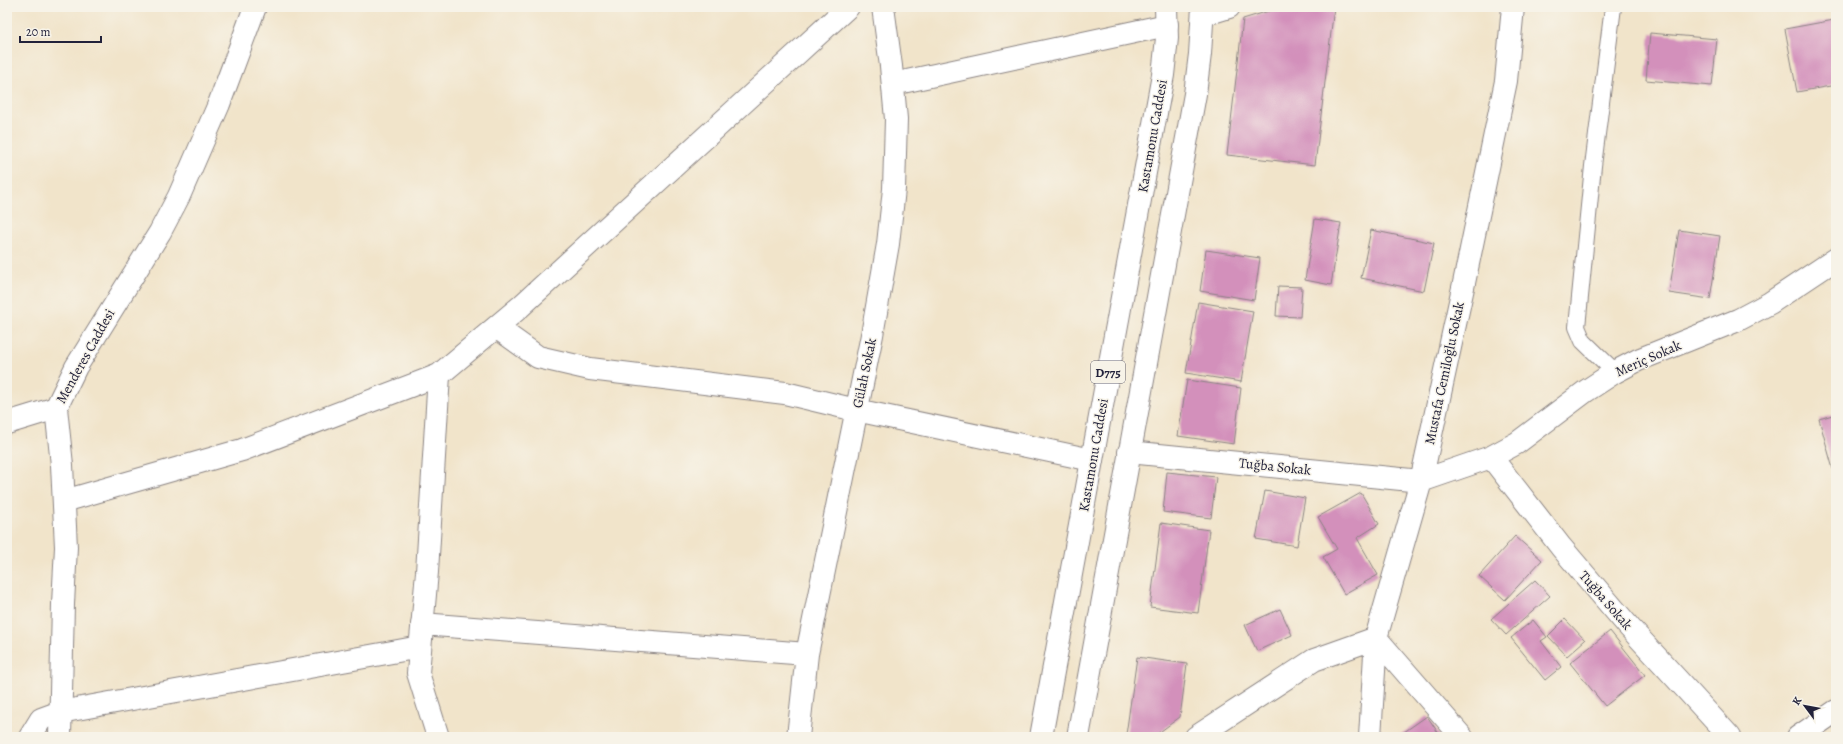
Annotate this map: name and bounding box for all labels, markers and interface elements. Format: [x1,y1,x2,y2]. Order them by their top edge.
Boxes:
scale bar [20,18,101,44]
text: 20 m [26,24,50,40]
street label: Kastamonu Caddesi [1133,78,1172,194]
street label: Mustafa Cemiloğlu Sokak [1420,300,1469,446]
street label: Menderes Caddesi [52,306,119,407]
street label: Meriç Sokak [1612,335,1684,381]
street label: Gülah Sokak [848,336,881,410]
road number: D775 [1091,361,1125,383]
street label: Kastamonu Caddesi [1074,397,1113,513]
street label: Tuğba Sokak [1238,453,1312,480]
street label: Tuğba Sokak [1575,567,1637,634]
north arrow [1785,686,1825,726]
text: K [1789,693,1806,708]

